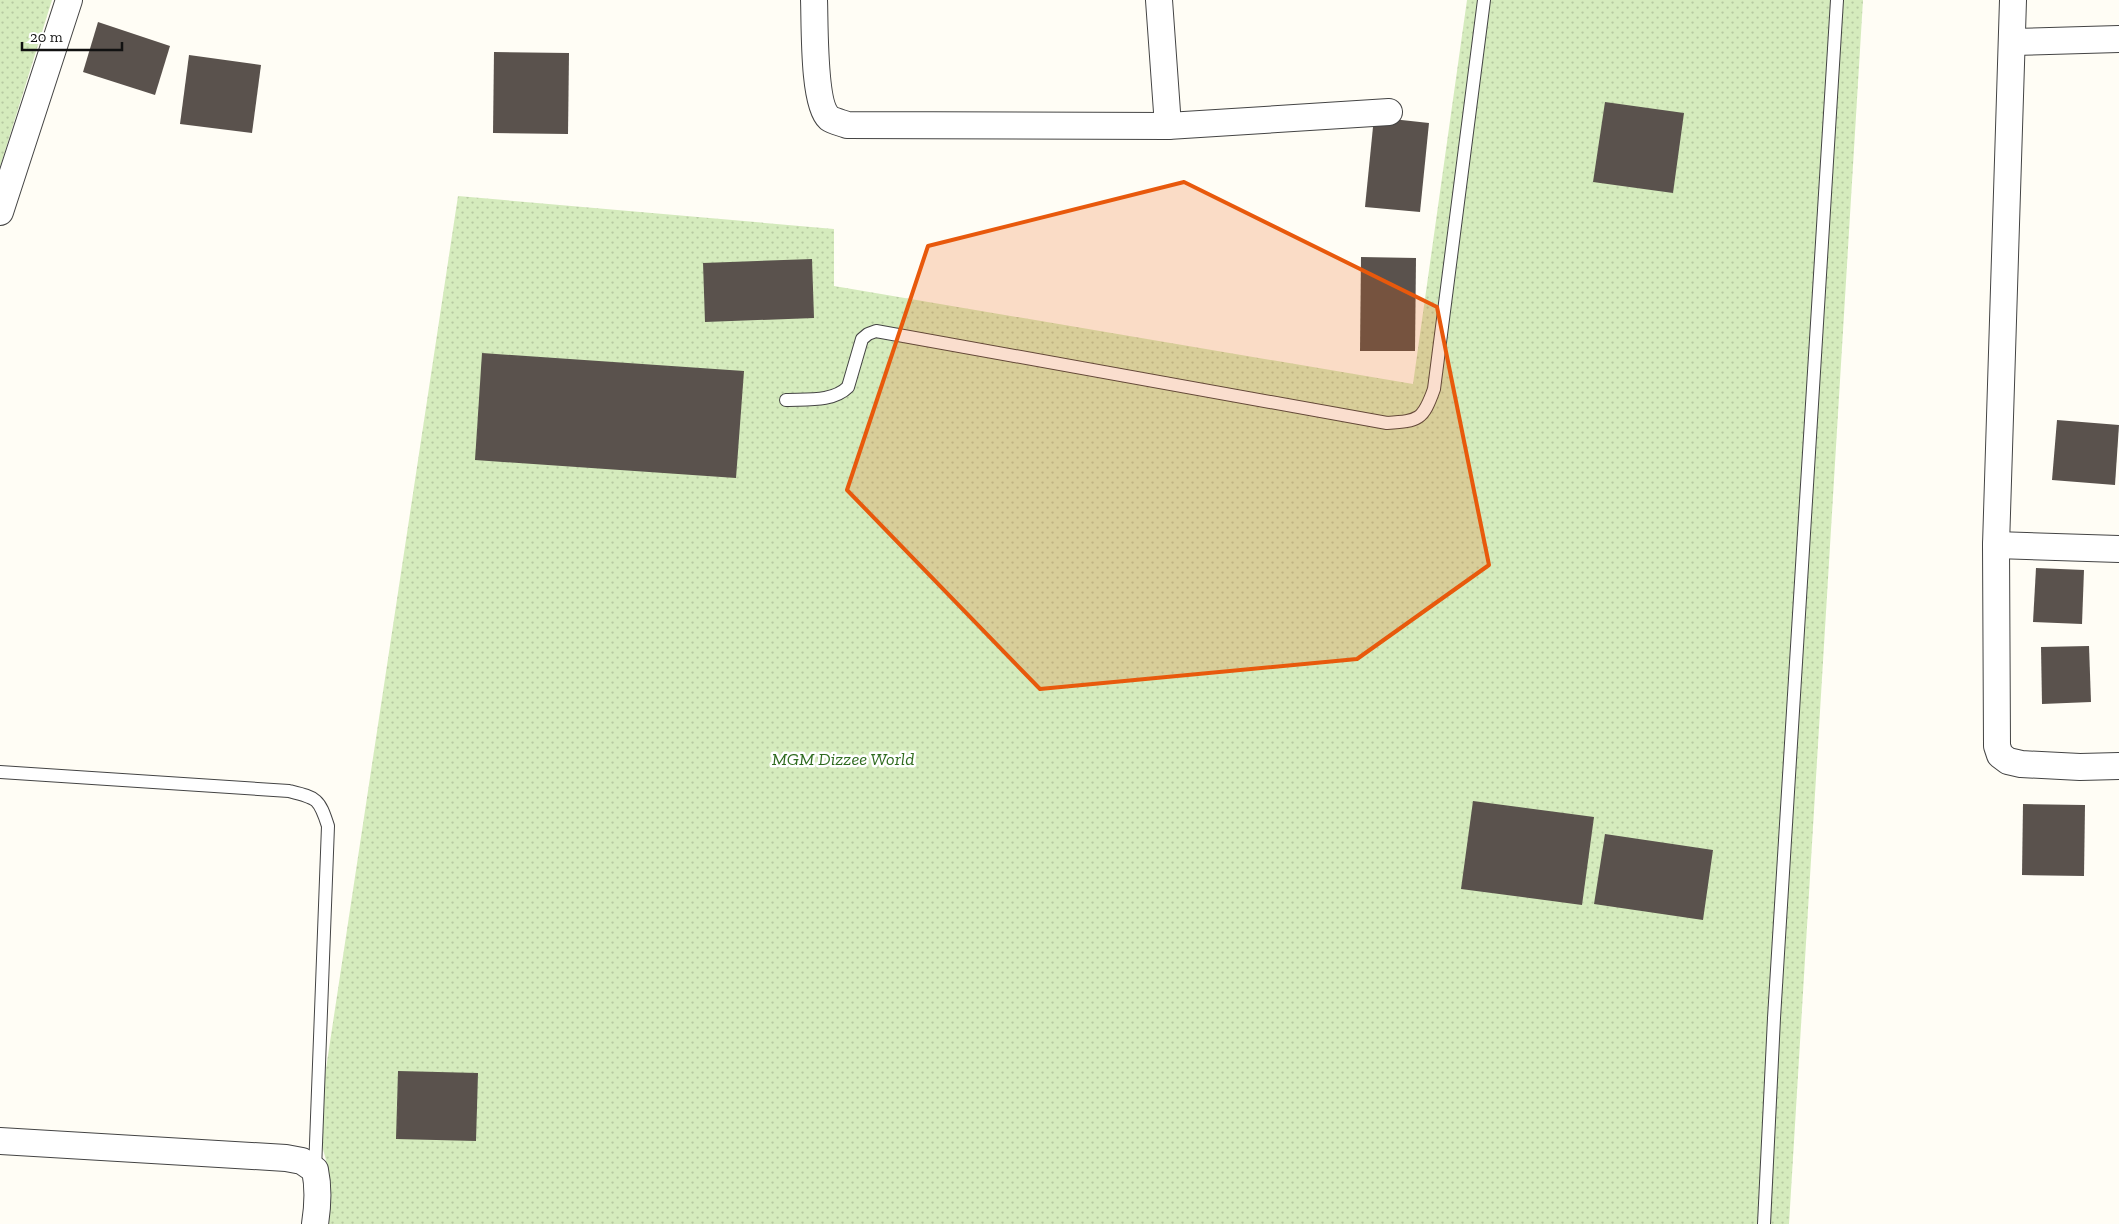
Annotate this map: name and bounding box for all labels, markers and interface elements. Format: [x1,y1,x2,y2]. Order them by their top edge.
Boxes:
scale bar [22,20,122,52]
text: 20 m [30,28,63,46]
park label: MGM Dizzee World [772,748,914,770]

